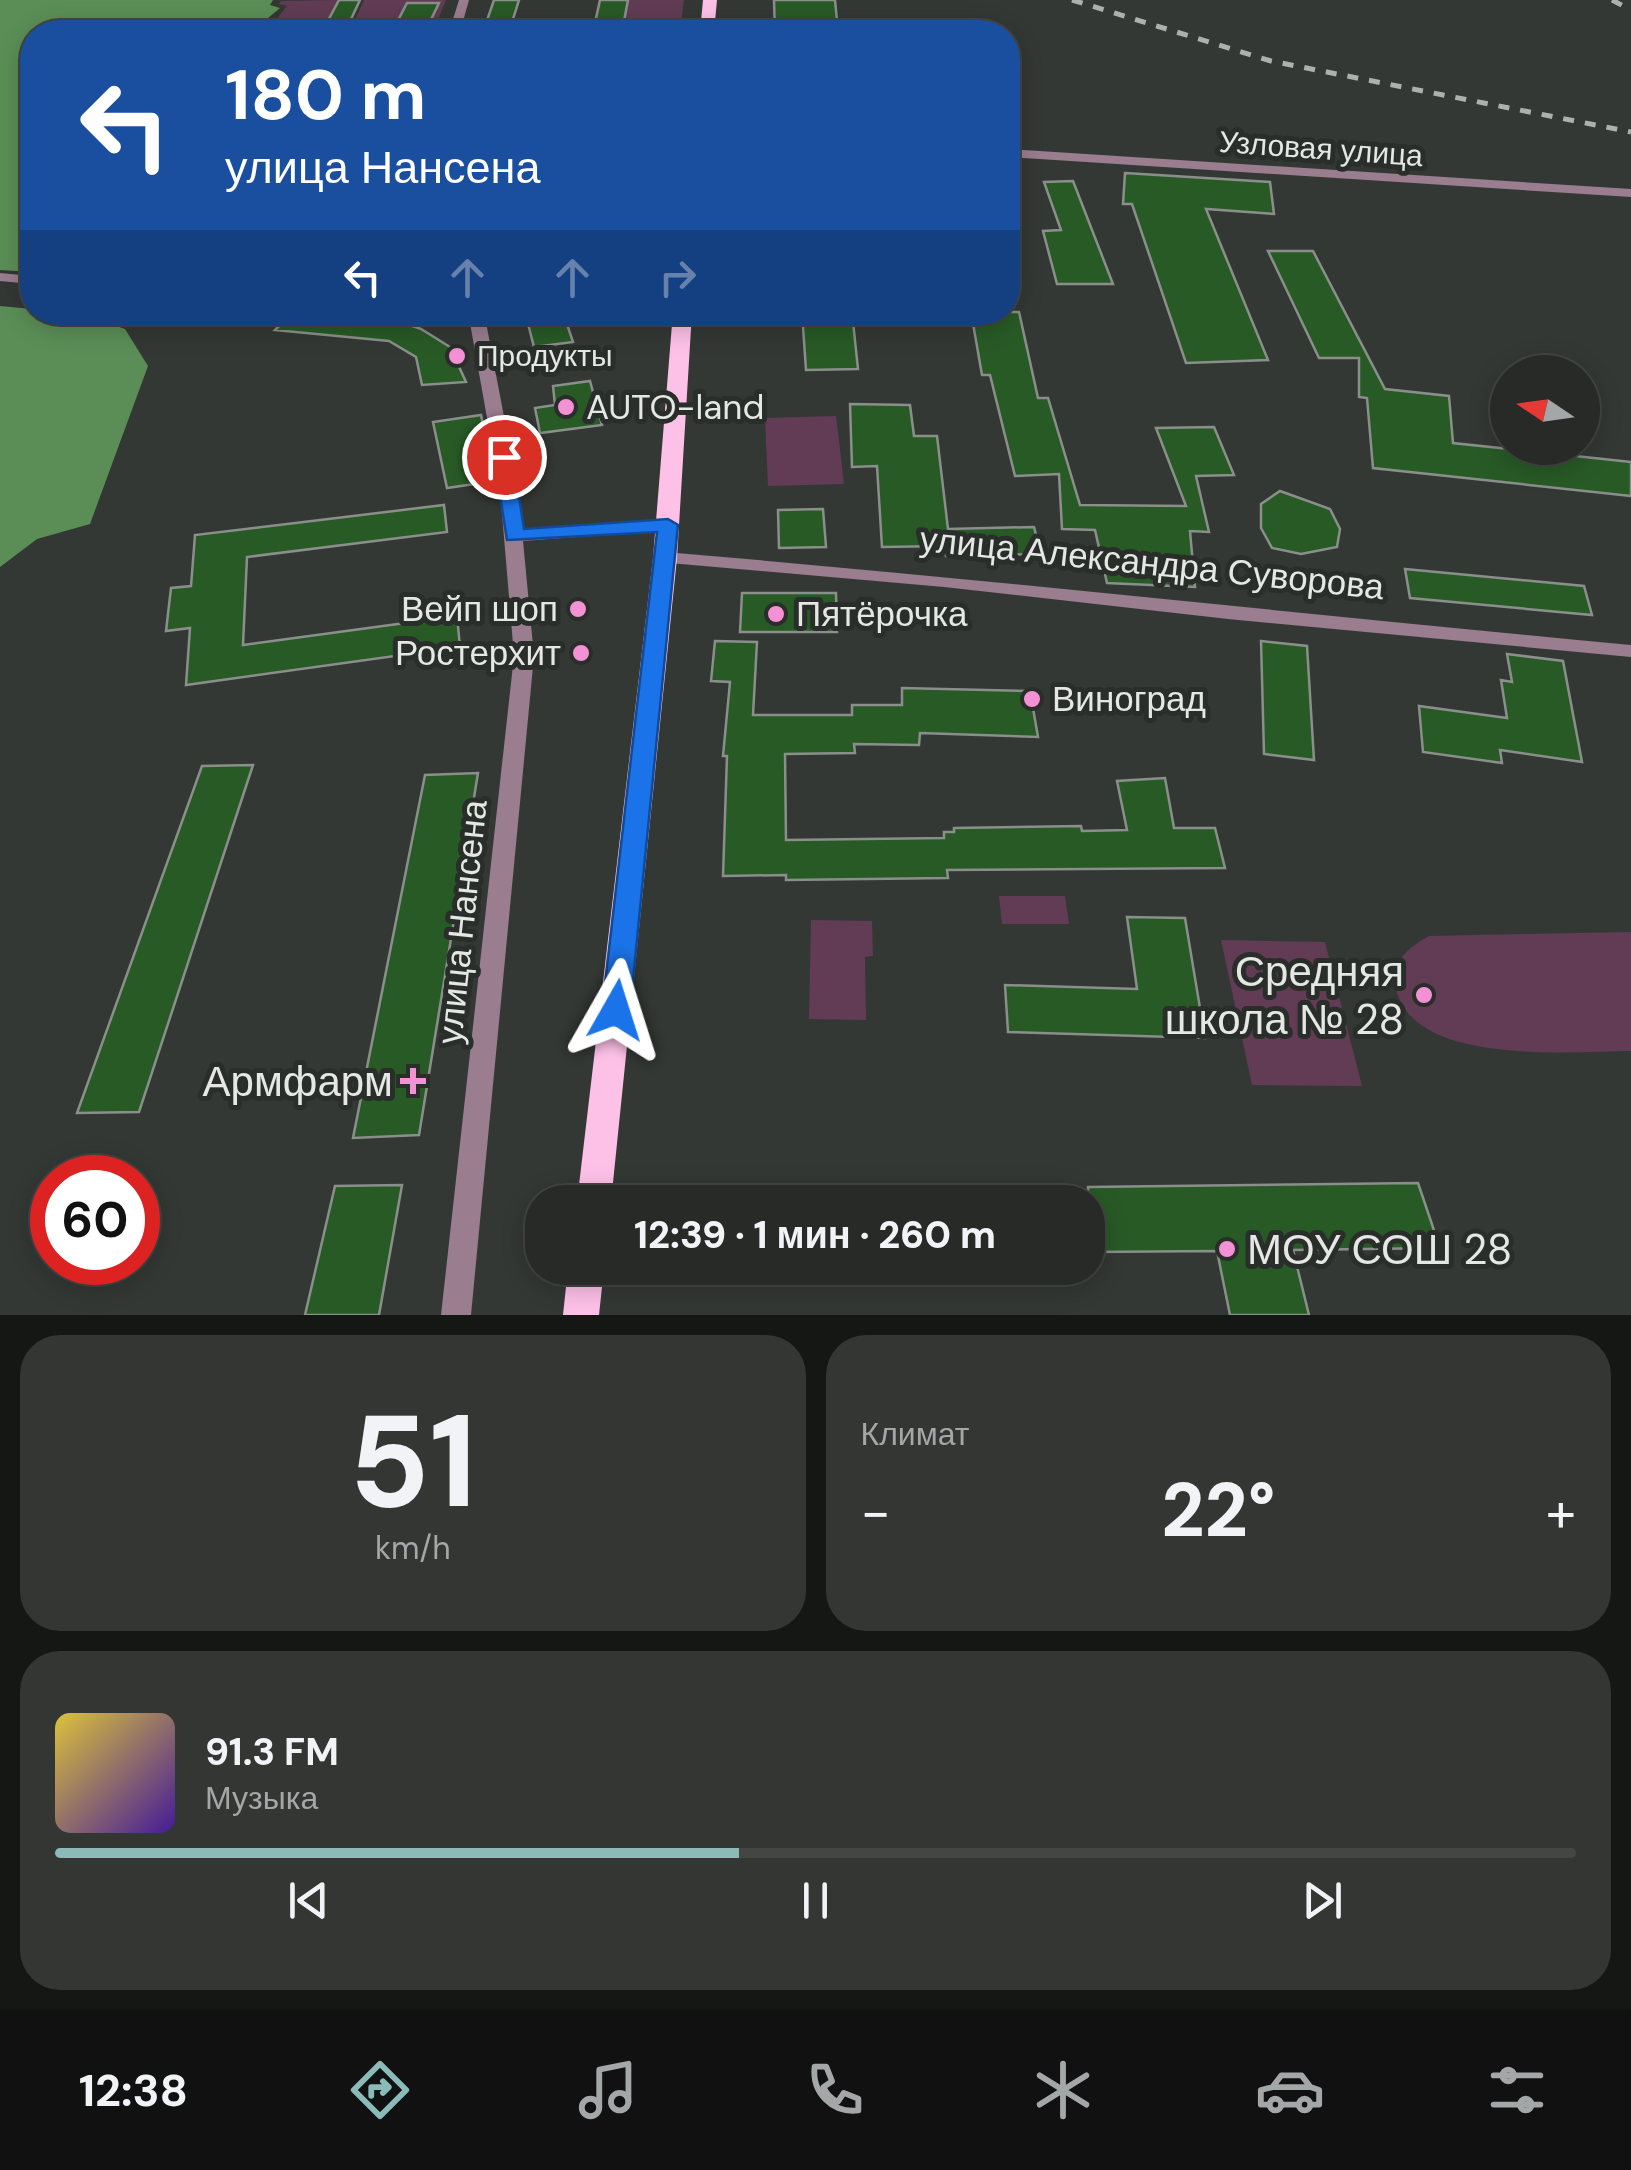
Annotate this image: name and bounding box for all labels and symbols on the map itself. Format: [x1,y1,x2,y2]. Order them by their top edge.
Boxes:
street label: Узловая улица [1218,122,1425,175]
place label: Продукты [477,336,613,375]
marker: Продукты [446,345,468,367]
north arrow [1490,355,1600,465]
place label: AUTO-land [586,384,764,430]
marker: AUTO-land [555,396,577,418]
pin [462,415,547,500]
street label: улица Александра Суворова [918,516,1387,610]
place label: Вейп шоп [401,586,558,632]
place label: Пятёрочка [796,591,968,637]
marker: Вейп шоп [567,598,589,620]
marker: Пятёрочка [765,603,787,625]
place label: Ростерхит [395,630,561,676]
marker: Ростерхит [570,642,592,664]
place label: Виноград [1052,676,1206,722]
marker: Виноград [1021,688,1043,710]
street label: улица Нансена [426,797,498,1046]
place label: Средняя школа № 28 [1165,944,1404,1047]
position arrow [564,958,668,1062]
marker: Средняя школа № 28 [1413,984,1435,1006]
place label: Армфарм [203,1054,393,1109]
marker: Армфарм [402,1070,424,1092]
speed limit sign: 60 [30,1155,160,1285]
place label: МОУ СОШ 28 [1247,1222,1512,1277]
marker: МОУ СОШ 28 [1216,1238,1238,1260]

